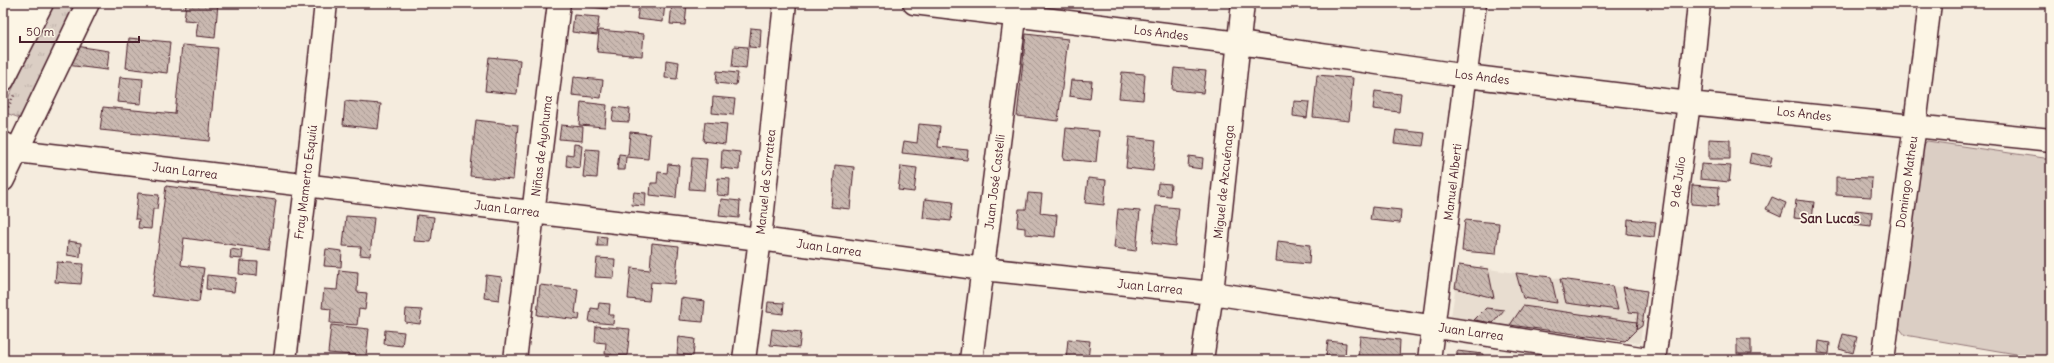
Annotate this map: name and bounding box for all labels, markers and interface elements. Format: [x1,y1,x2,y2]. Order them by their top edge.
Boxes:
scale bar [20,18,139,44]
street label: Los Andes [1133,22,1189,43]
text: 50 m [26,24,55,39]
street label: Los Andes [1454,66,1510,87]
street label: Niñas de Ayohuma [528,94,555,197]
street label: Los Andes [1776,103,1832,124]
street label: Fray Mamerto Esquiú [291,124,320,240]
street label: Miguel de Azcuénaga [1210,124,1237,240]
street label: Manuel de Sarratea [753,128,779,235]
street label: Juan José Castelli [981,133,1008,230]
street label: Domingo Matheu [1893,135,1920,229]
street label: Manuel Alberti [1440,143,1465,221]
street label: 9 de Julio [1667,155,1689,208]
street label: Juan Larrea [152,159,219,182]
street label: Juan Larrea [474,197,541,220]
district label: San Lucas [1800,210,1860,227]
street label: Juan Larrea [795,236,863,260]
street label: Juan Larrea [1117,276,1184,297]
street label: Juan Larrea [1437,320,1505,344]

